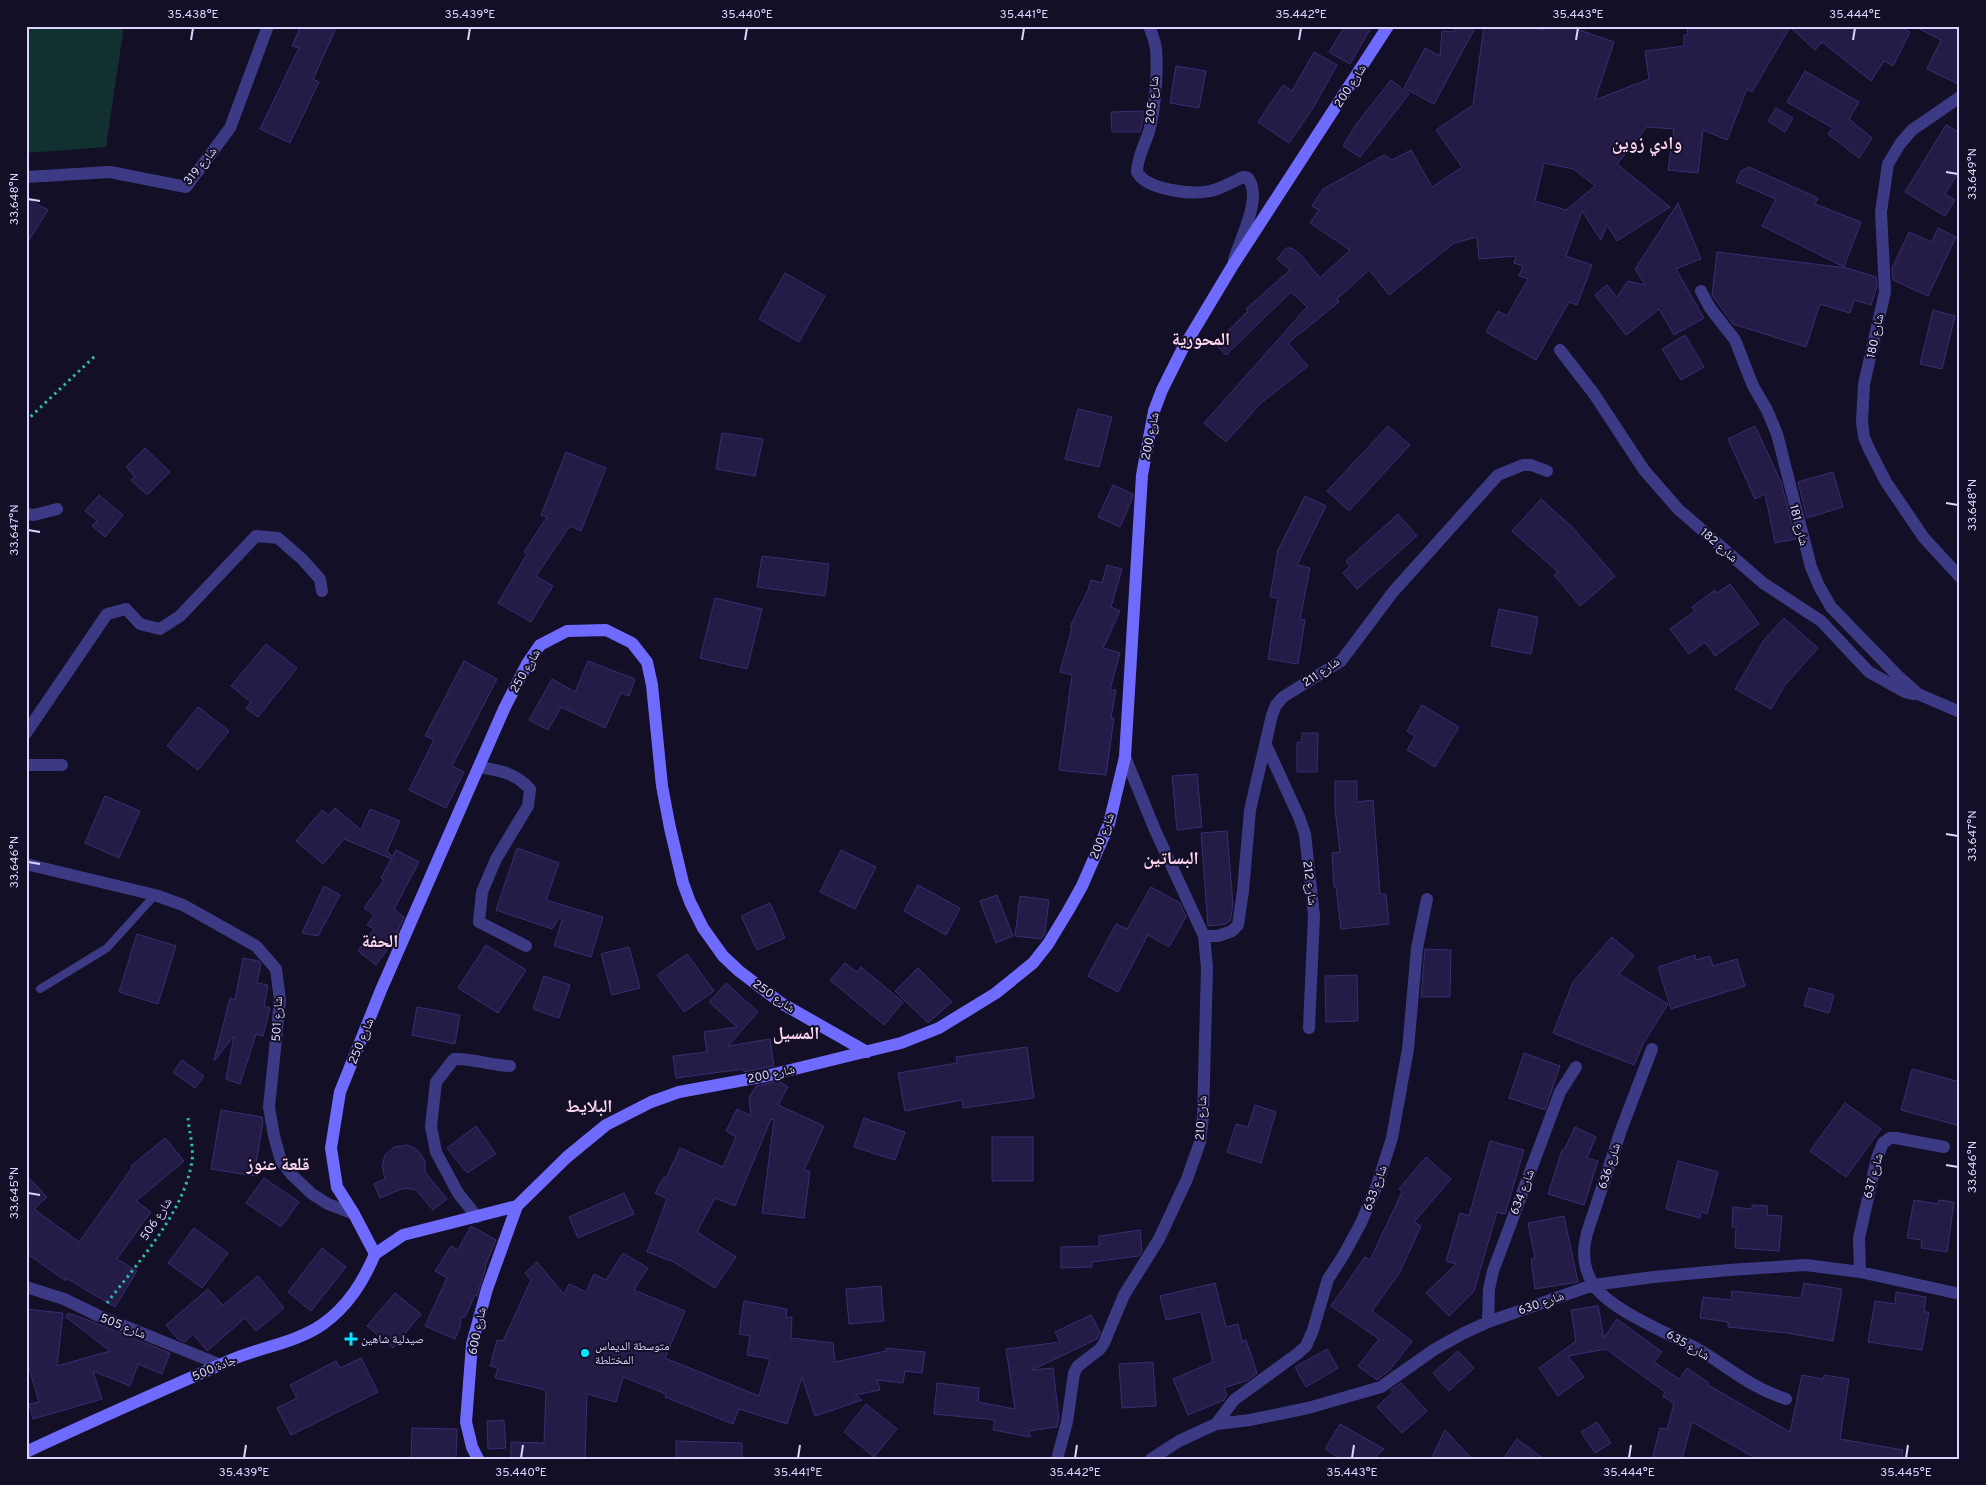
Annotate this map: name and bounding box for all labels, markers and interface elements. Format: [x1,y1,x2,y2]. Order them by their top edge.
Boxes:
text: 35.438°E [167,7,219,23]
text: 35.439°E [444,7,496,23]
text: 35.440°E [721,7,773,23]
text: 35.441°E [1000,7,1048,23]
text: 35.442°E [1275,7,1327,23]
text: 35.443°E [1552,7,1604,23]
text: 35.444°E [1829,7,1881,23]
street label: شارع 200 [1331,62,1371,111]
street label: شارع 205 [1143,75,1163,125]
district label: وادي زوين [1612,133,1682,157]
street label: شارع 319 [181,144,221,189]
text: 33.649°N [1965,148,1981,200]
text: 33.648°N [7,173,23,225]
street label: شارع 180 [1863,312,1889,360]
district label: المحورية [1172,329,1230,352]
street label: شارع 200 [1138,411,1164,461]
text: 33.648°N [1965,479,1981,531]
street label: شارع 181 [1785,503,1811,548]
text: 33.647°N [7,504,23,556]
street label: شارع 182 [1696,525,1740,566]
street label: شارع 250 [507,647,545,696]
street label: شارع 211 [1300,654,1343,691]
text: 33.647°N [1965,810,1981,862]
street label: شارع 200 [1087,811,1119,862]
text: 33.646°N [7,836,23,888]
district label: البساتين [1143,848,1199,871]
street label: شارع 212 [1298,860,1320,906]
district label: الحفة [362,931,398,954]
street label: شارع 250 [749,976,798,1017]
street label: شارع 501 [269,996,287,1042]
street label: شارع 250 [345,1016,378,1067]
district label: المسيل [773,1023,819,1046]
street label: شارع 200 [746,1062,797,1088]
street label: شارع 210 [1192,1095,1212,1141]
district label: البلايط [566,1096,612,1119]
street label: شارع 636 [1595,1141,1625,1191]
text: 33.646°N [1965,1141,1981,1193]
street label: شارع 637 [1860,1152,1888,1201]
district label: قلعة عنوز [245,1154,310,1177]
street label: شارع 633 [1360,1163,1392,1213]
text: 33.645°N [7,1167,23,1219]
street label: شارع 634 [1507,1167,1539,1217]
street label: شارع 506 [137,1195,177,1244]
street label: شارع 630 [1516,1289,1567,1319]
street label: شارع 600 [465,1306,491,1356]
street label: شارع 505 [97,1310,148,1343]
street label: شارع 635 [1663,1327,1712,1365]
place label: صيدلية شاهين [361,1332,424,1348]
marker: صيدلية شاهين [345,1333,357,1345]
place label: متوسطة الديماس المختلطة [595,1339,669,1369]
marker: متوسطة الديماس المختلطة [579,1347,591,1359]
street label: جادة 500 [190,1352,239,1385]
text: 35.439°E [218,1465,270,1481]
text: 35.440°E [495,1465,547,1481]
text: 35.441°E [774,1465,822,1481]
text: 35.442°E [1049,1465,1101,1481]
text: 35.443°E [1326,1465,1378,1481]
text: 35.444°E [1603,1465,1655,1481]
text: 35.445°E [1880,1465,1932,1481]

